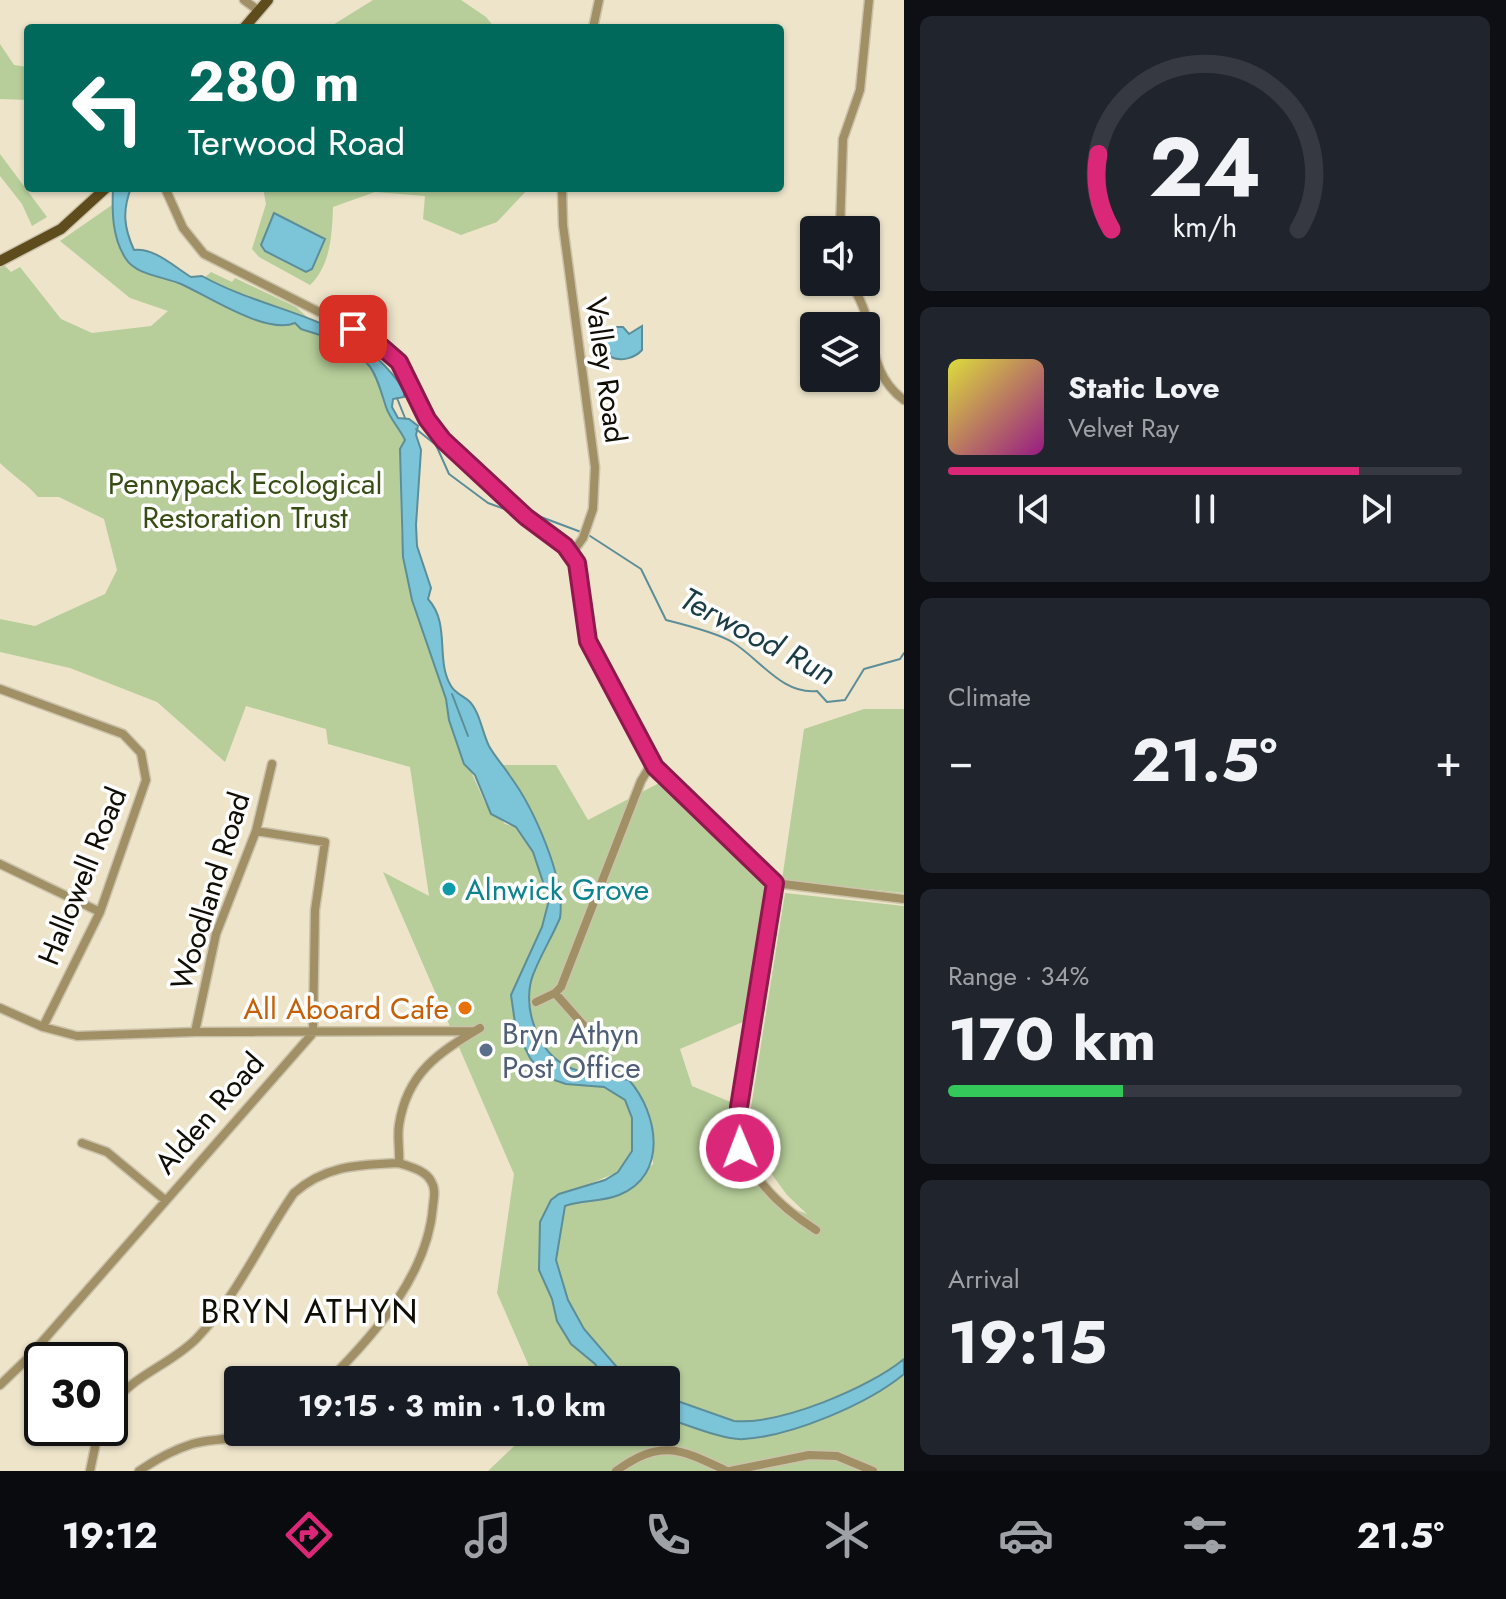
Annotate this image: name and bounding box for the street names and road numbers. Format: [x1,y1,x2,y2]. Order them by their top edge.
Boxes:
street label: Valley Road [574,294,638,446]
street label: Hallowell Road [27,781,137,971]
street label: Woodland Road [159,787,261,995]
street label: Alden Road [144,1043,274,1183]

